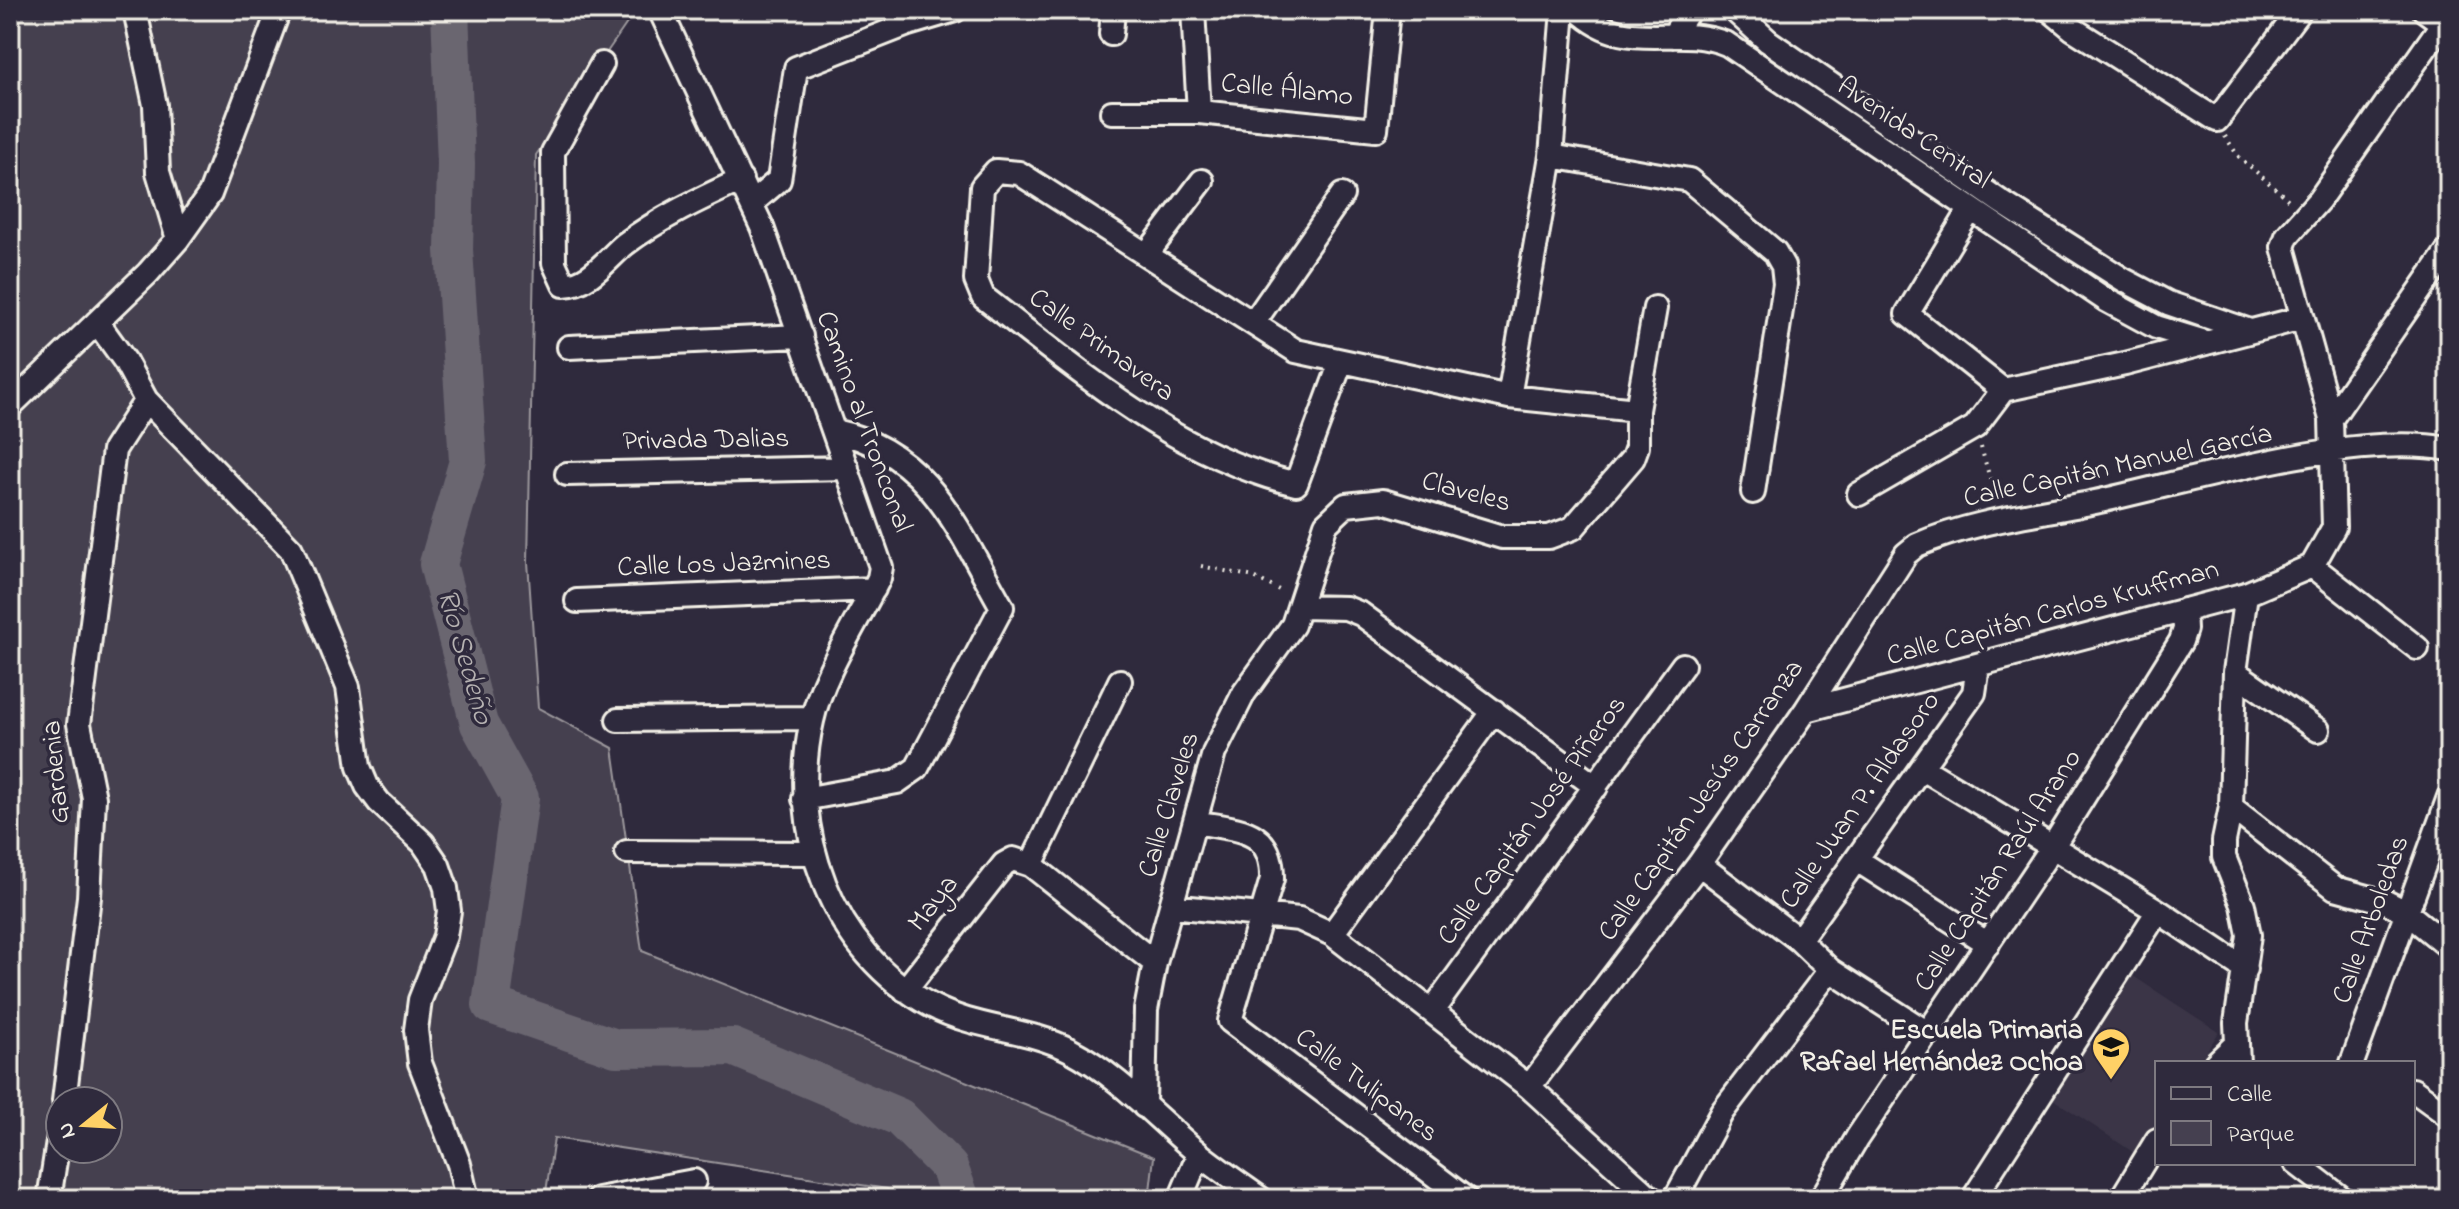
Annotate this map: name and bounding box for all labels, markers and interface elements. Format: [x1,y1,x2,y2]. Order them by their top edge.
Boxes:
street label: Calle Álamo [1219,64,1355,118]
street label: Avenida Central [1828,67,1998,201]
street label: Calle Primavera [1019,279,1183,413]
street label: Camino al Tronconal [804,305,922,539]
street label: Calle Capitán Manuel García [1960,414,2276,520]
street label: Privada Dalias [622,419,790,463]
street label: Claveles [1417,461,1515,525]
street label: Calle Los Jazmines [617,541,831,589]
street label: Calle Capitán Carlos Kruffman [1882,550,2224,678]
water label: Río Sedeño [424,584,505,731]
street label: Calle Capitán Jesús Carranza [1589,652,1815,950]
street label: Calle Juan P. Aldasoro [1770,684,1952,918]
street label: Calle Capitán José Piñeros [1428,688,1638,954]
street label: Gardenia [32,719,82,825]
street label: Calle Claveles [1128,727,1212,883]
street label: Calle Capitán Raúl Arano [1905,741,2093,1001]
street label: Calle Arboledas [2323,830,2421,1010]
street label: Maya [899,867,969,941]
place label: Escuela Primaria Rafael Hernández Ochoa [1800,1011,2083,1084]
street label: Calle Tulipanes [1286,1018,1446,1154]
school or university icon: Escuela Primaria Rafael Hernández Ochoa [2090,1026,2132,1081]
legend [2155,1061,2415,1165]
text: Calle [2227,1078,2272,1113]
north arrow [44,1085,124,1165]
text: N [50,1118,85,1142]
text: Parque [2227,1118,2294,1153]

